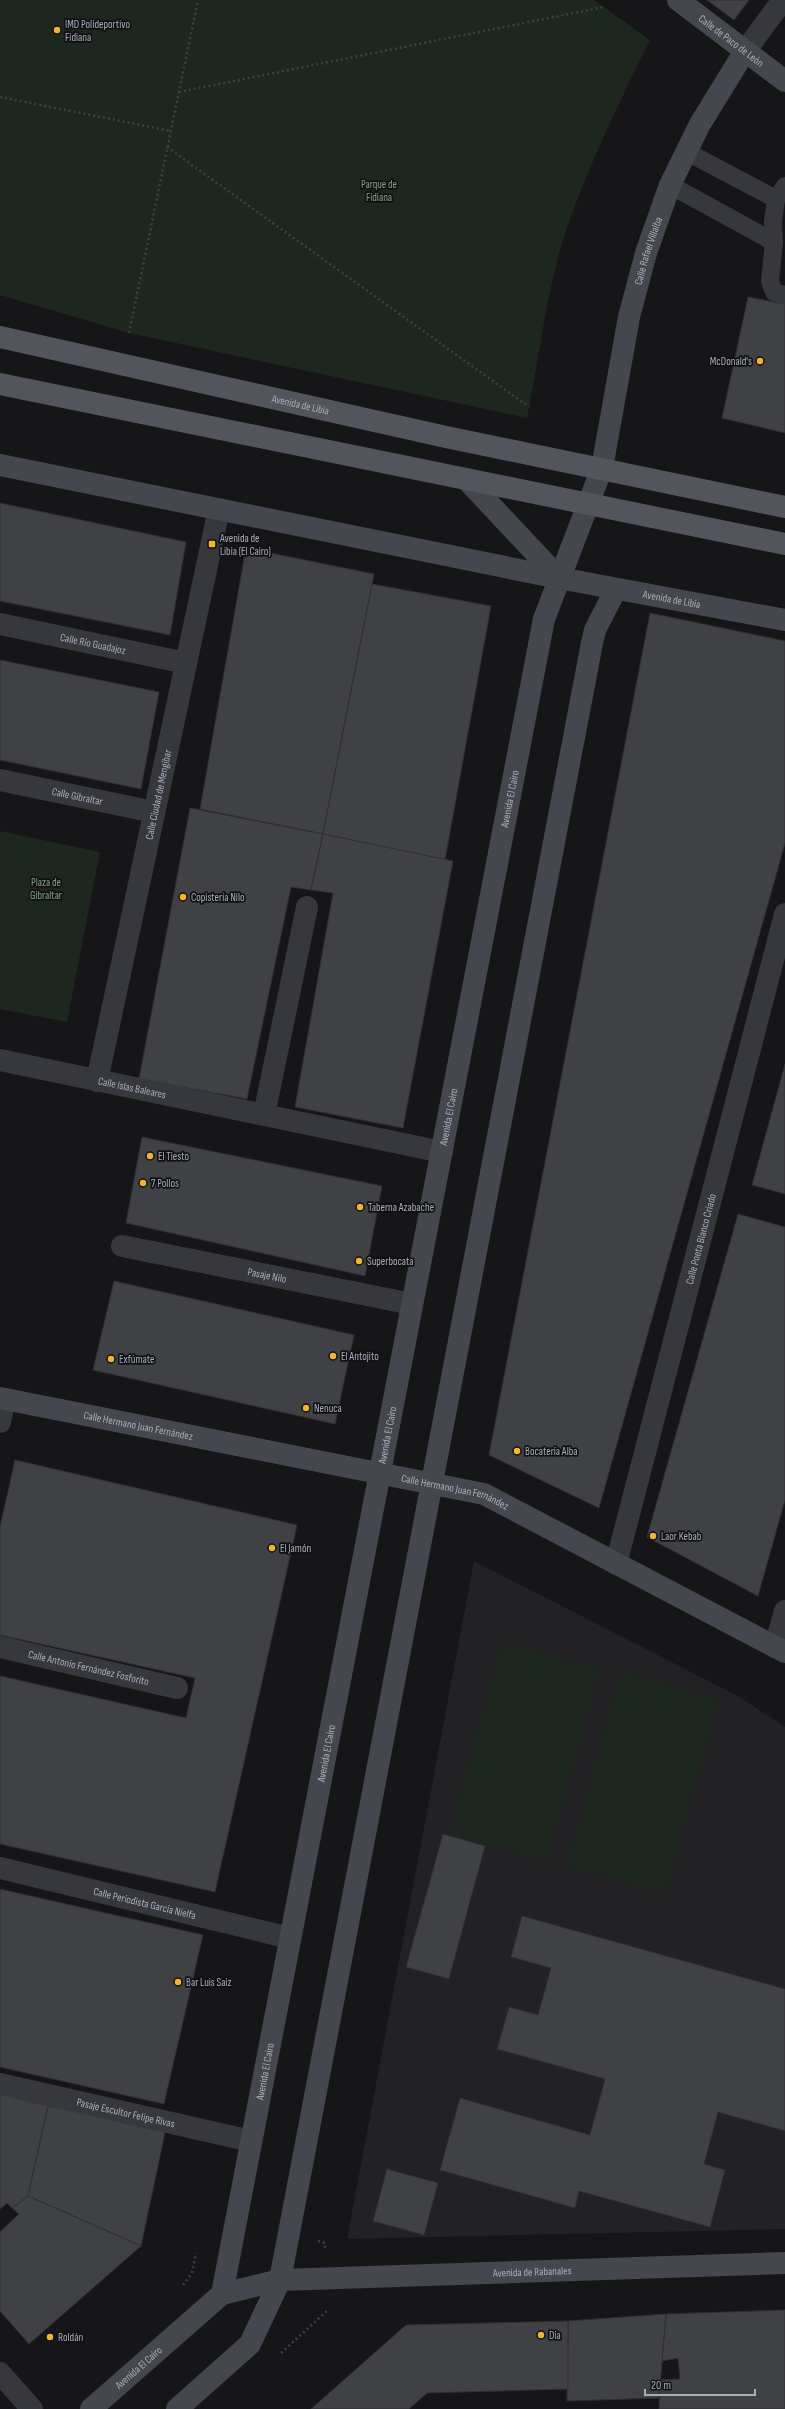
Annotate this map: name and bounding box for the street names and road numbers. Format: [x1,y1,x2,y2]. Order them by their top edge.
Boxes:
street label: Calle de Paco de León [696,12,767,70]
street label: Calle Rafael Villalba [632,215,665,286]
street label: Avenida de Libia [270,392,330,418]
street label: Avenida de Libia [641,588,702,611]
street label: Calle Río Guadajoz [59,631,127,657]
street label: Calle Ciudad de Mengíbar [143,748,175,841]
street label: Avenida El Cairo [498,769,522,829]
street label: Calle Gibraltar [51,785,104,808]
street label: Calle Islas Baleares [97,1075,167,1101]
street label: Avenida El Cairo [437,1087,461,1148]
street label: Calle Poeta Blanco Criado [683,1192,719,1286]
street label: Pasaje Nilo [246,1265,288,1286]
street label: Avenida El Cairo [376,1405,400,1466]
street label: Calle Hermano Juan Fernández [82,1409,194,1443]
street label: Calle Hermano Juan Fernández [400,1472,511,1513]
street label: Calle Antonio Fernández Fosforito [27,1648,151,1688]
street label: Avenida El Cairo [314,1723,338,1784]
street label: Calle Periodista García Nielfa [92,1885,197,1922]
street label: Avenida El Cairo [253,2041,277,2102]
street label: Pasaje Escultor Felipe Rivas [75,2096,176,2131]
street label: Avenida de Rabanales [492,2264,572,2280]
street label: Avenida El Cairo [112,2344,165,2392]

